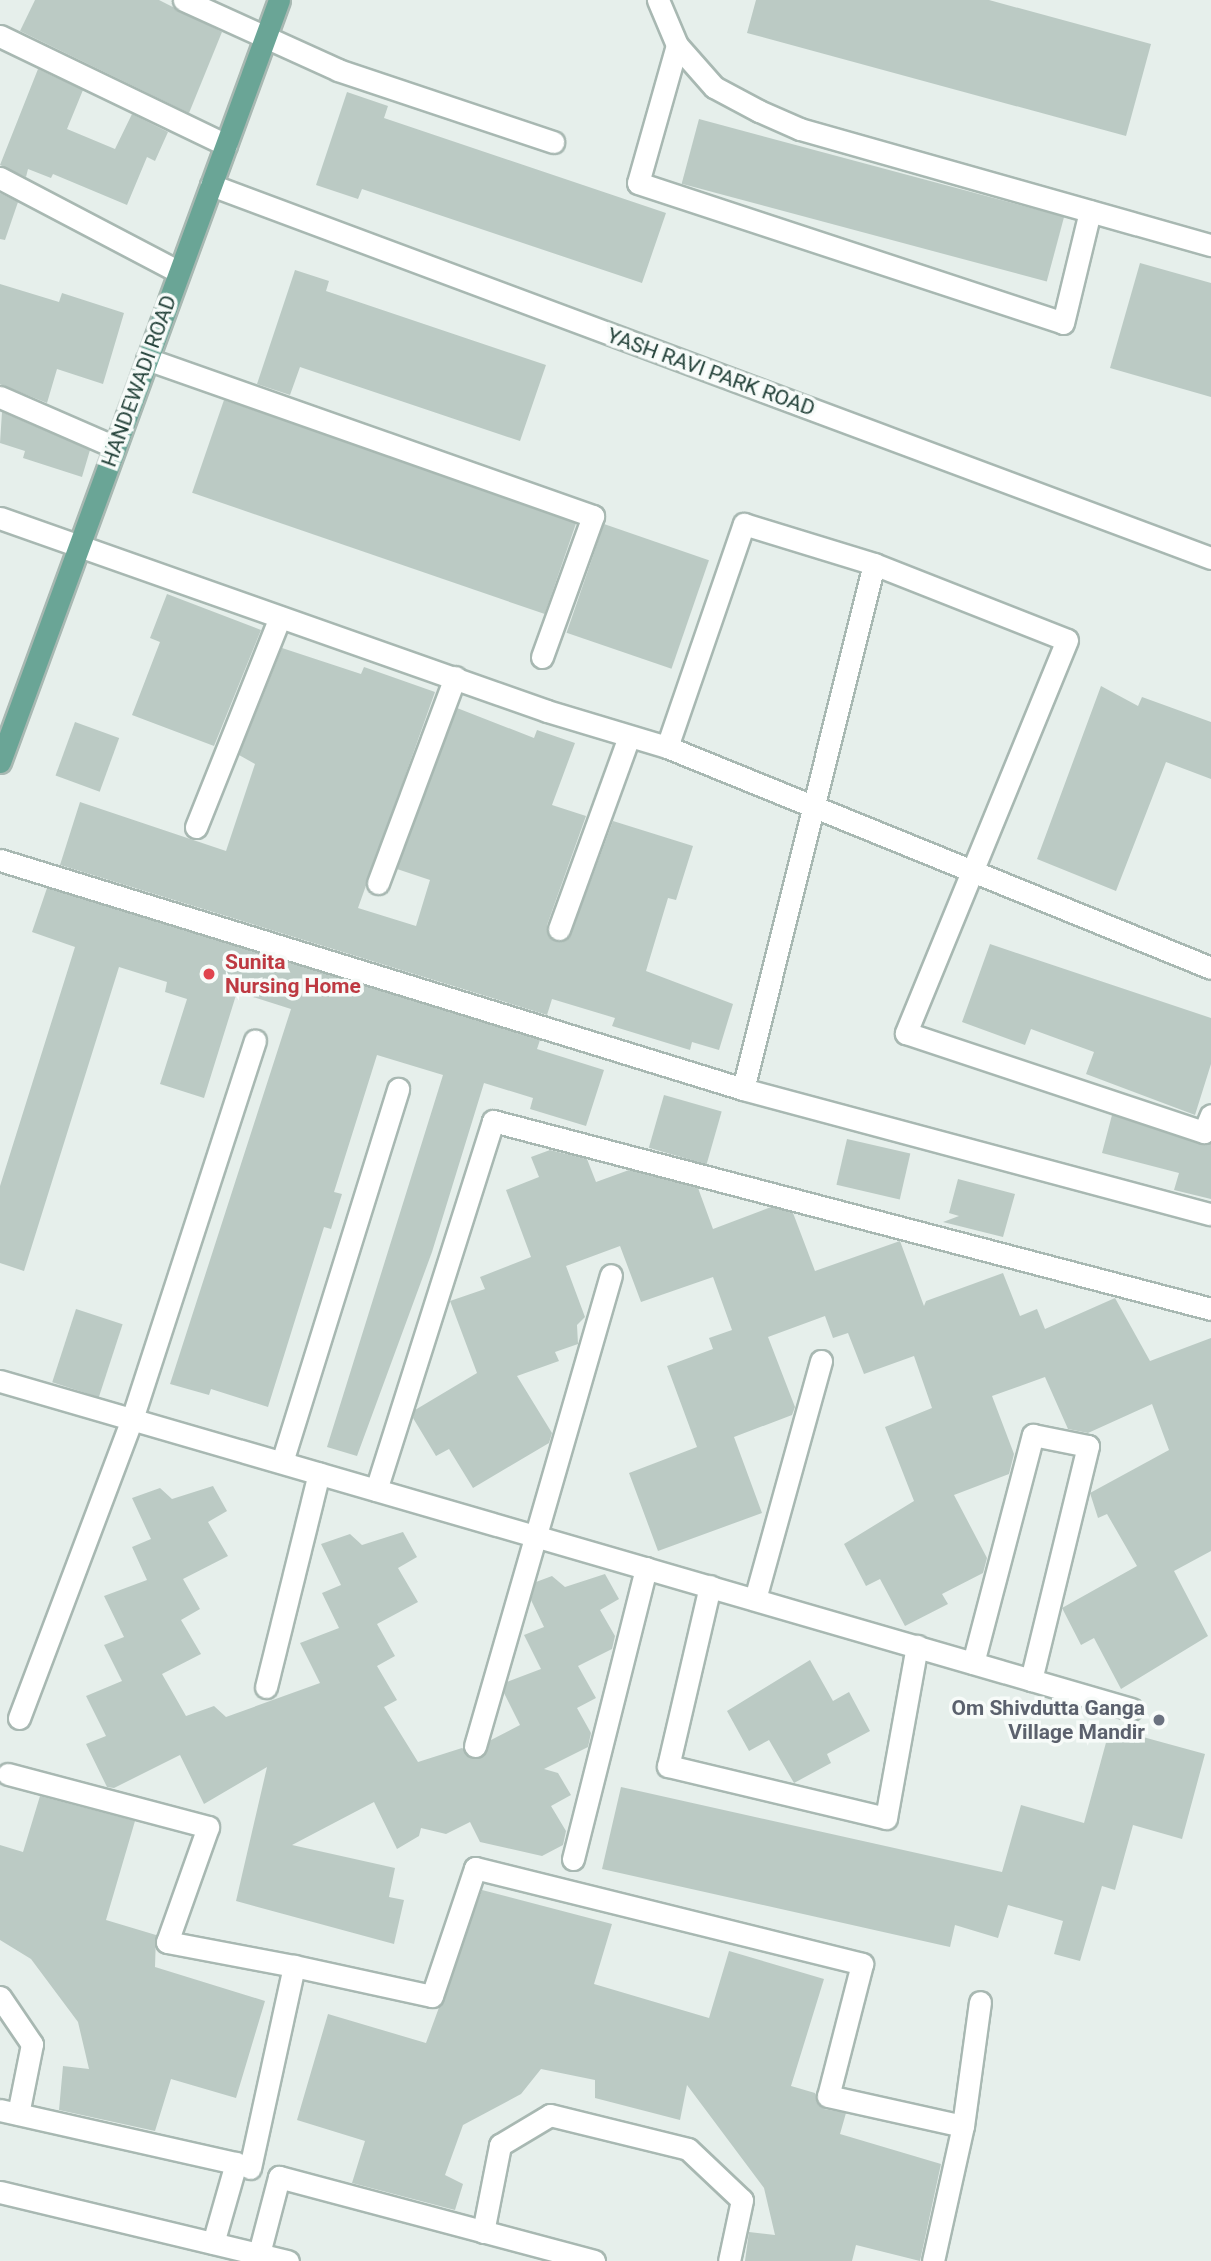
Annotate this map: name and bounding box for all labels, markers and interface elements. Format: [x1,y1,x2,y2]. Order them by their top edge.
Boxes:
street label: HANDEWADI ROAD [96,292,182,470]
street label: YASH RAVI PARK ROAD [604,323,818,421]
place label: Sunita Nursing Home [225,949,361,999]
marker: Sunita Nursing Home [199,964,219,984]
place label: Om Shivdutta Ganga Village Mandir [952,1695,1145,1745]
marker: Om Shivdutta Ganga Village Mandir [1151,1712,1167,1728]

